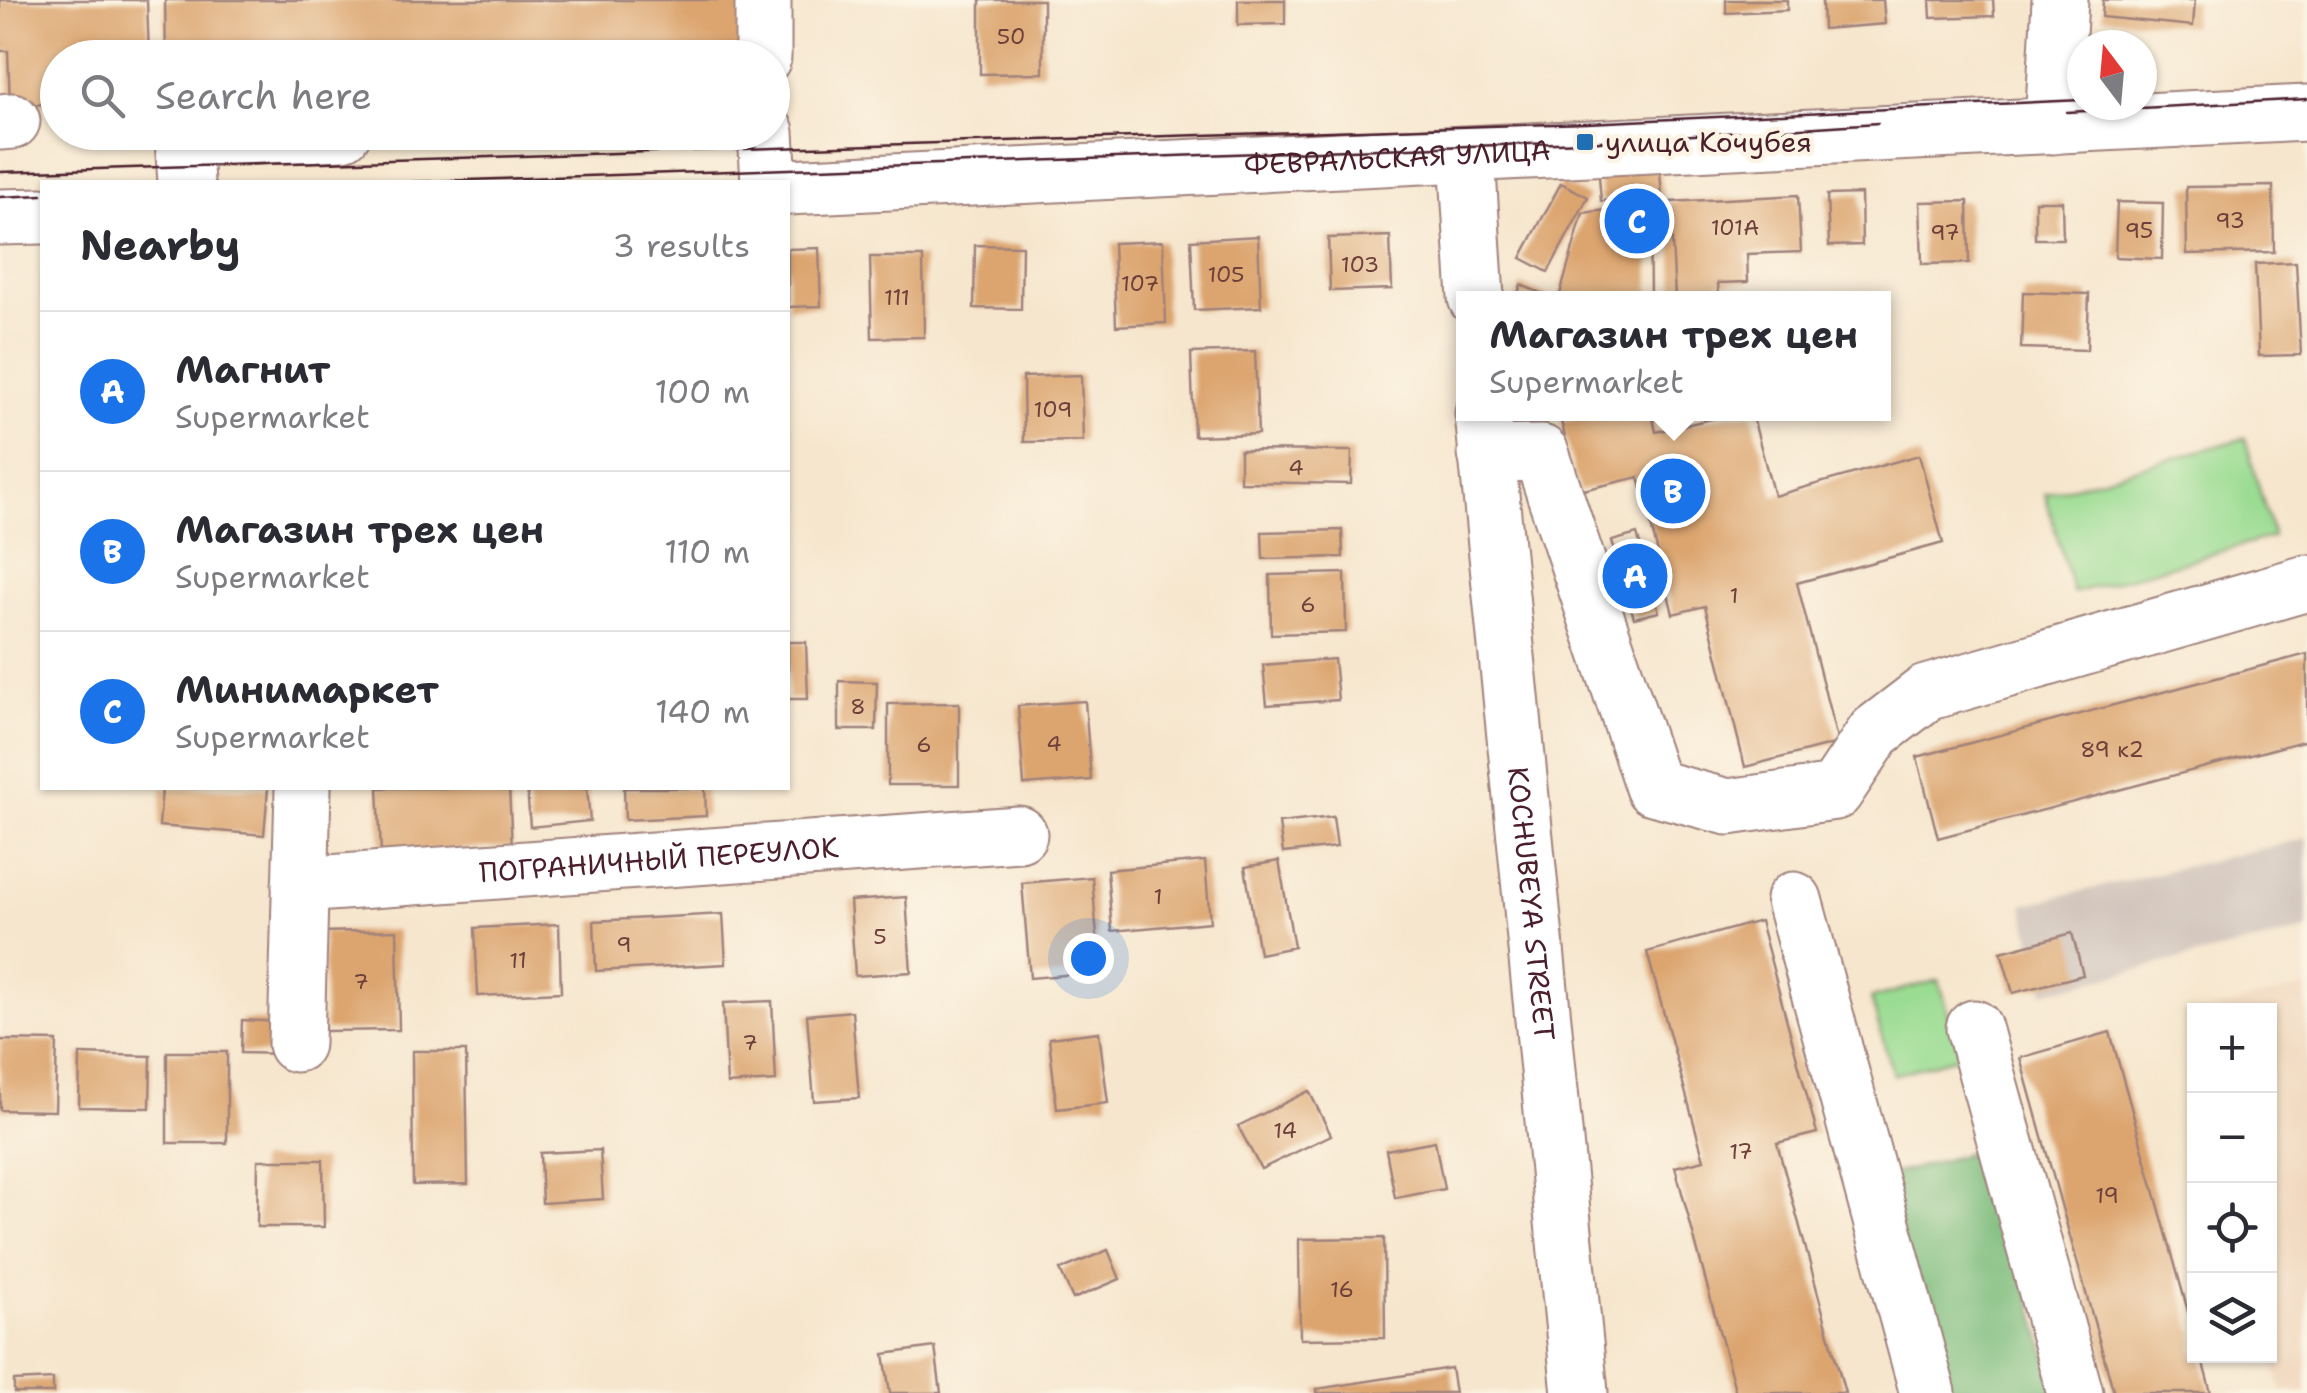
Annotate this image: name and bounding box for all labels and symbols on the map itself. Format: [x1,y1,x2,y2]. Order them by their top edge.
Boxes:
house number: 50 [997,22,1025,51]
north arrow [2067,30,2157,120]
place label: улица Кочубея [1605,123,1812,161]
street label: ФЕВРАЛЬСКАЯ УЛИЦА [1243,131,1552,184]
marker: улица Кочубея [1574,131,1596,153]
pin: C [1604,184,1670,258]
house number: 93 [2215,206,2245,235]
house number: 101А [1711,213,1759,242]
house number: 95 [2125,216,2153,245]
house number: 97 [1930,218,1960,247]
house number: 103 [1341,250,1379,279]
house number: 105 [1207,260,1245,289]
house number: 107 [1121,269,1159,298]
house number: 111 [884,283,910,312]
house number: 109 [1034,395,1072,424]
house number: 4 [1288,453,1304,482]
pin: B [1640,454,1706,528]
pin: A [1602,538,1668,614]
house number: 1 [1729,581,1739,610]
house number: 6 [1300,590,1316,619]
house number: 8 [850,692,866,721]
house number: 4 [1046,729,1062,758]
house number: 6 [916,730,932,759]
house number: 89 к2 [2080,735,2144,764]
street label: KOCHUBEYA STREET [1499,765,1564,1042]
street label: ПОГРАНИЧНЫЙ ПЕРЕУЛОК [478,828,840,891]
house number: 1 [1153,882,1163,911]
house number: 5 [873,922,887,951]
house number: 9 [616,930,632,959]
your location [1063,933,1114,984]
house number: 11 [509,946,527,975]
house number: 7 [353,967,369,996]
house number: 7 [742,1028,758,1057]
house number: 14 [1273,1116,1297,1145]
house number: 17 [1729,1137,1753,1166]
house number: 19 [2095,1181,2119,1210]
house number: 16 [1330,1275,1354,1304]

